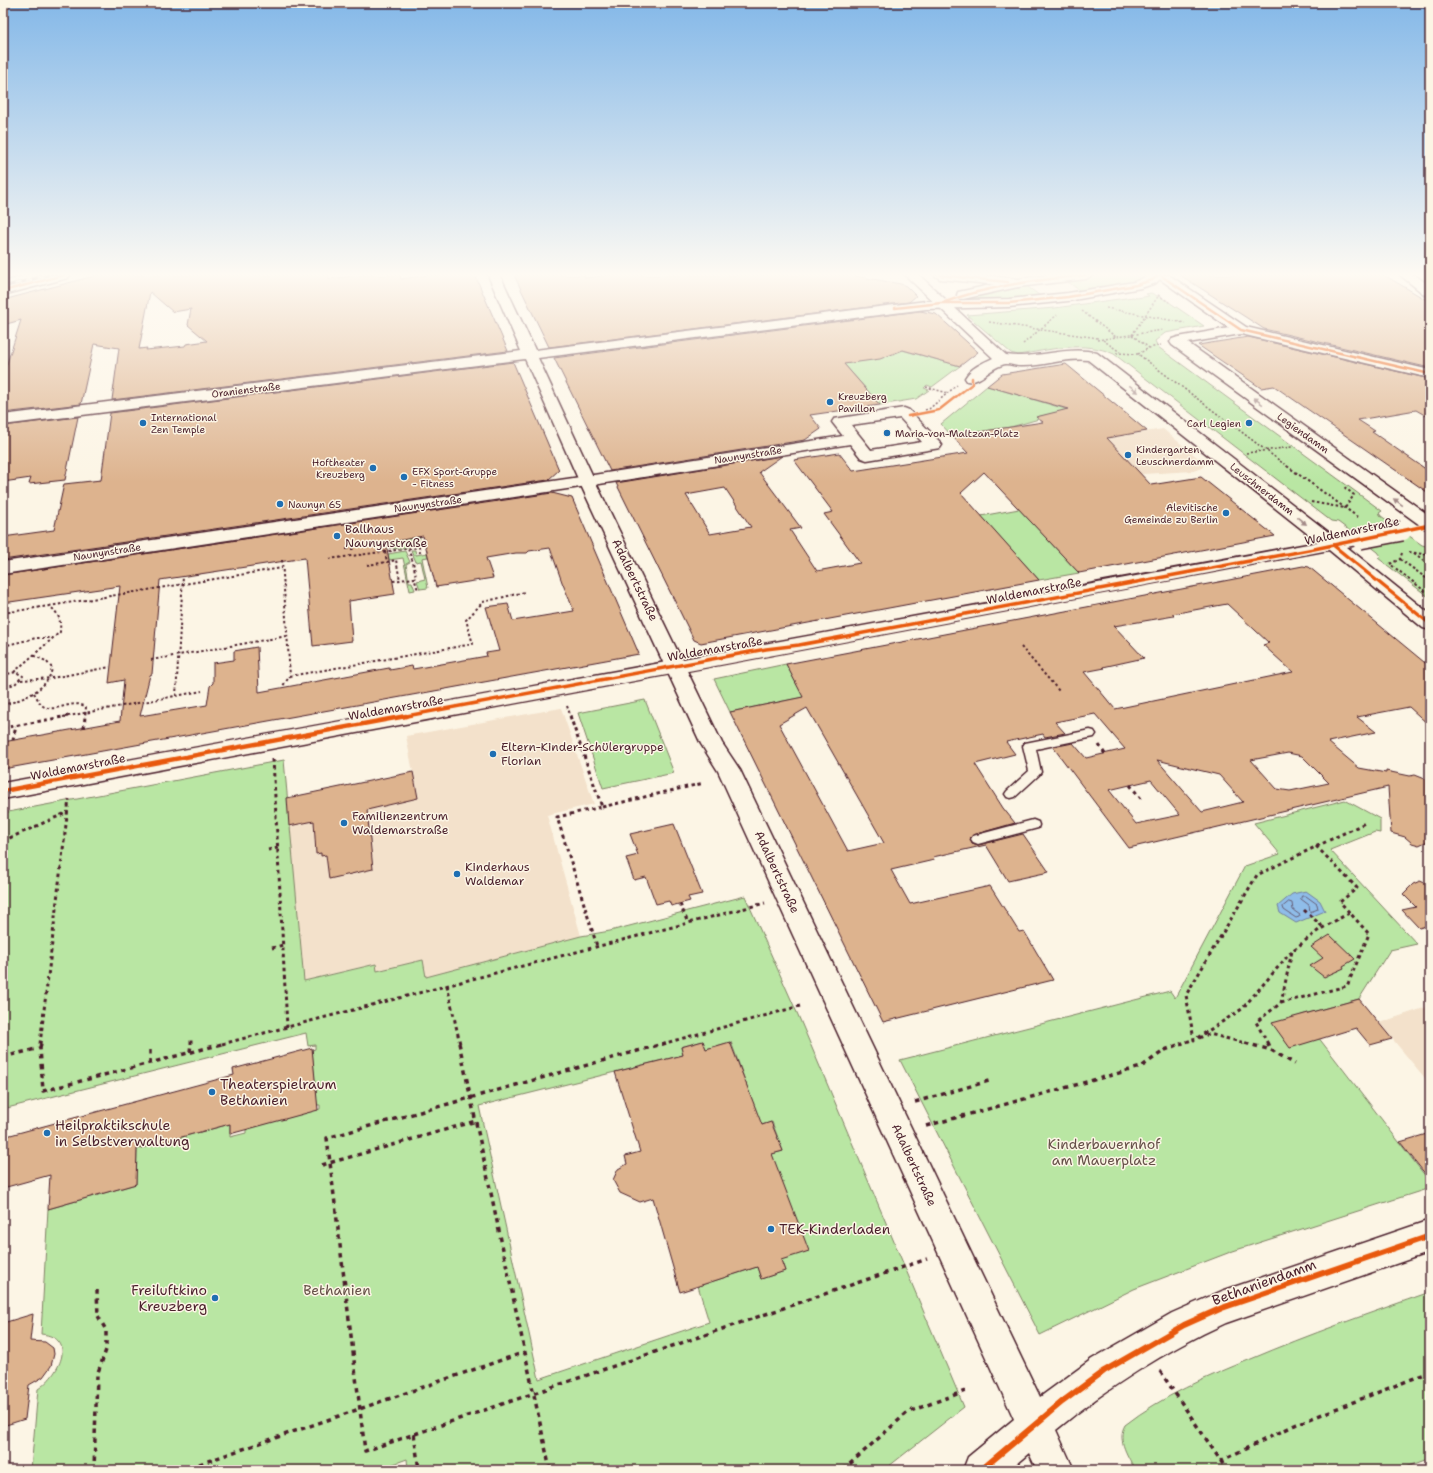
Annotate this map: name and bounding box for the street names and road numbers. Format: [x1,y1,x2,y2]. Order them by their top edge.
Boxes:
street label: Oranienstraße [211,379,281,401]
street label: Legiendamm [1275,410,1332,456]
street label: Naunynstraße [713,443,783,467]
street label: Leuschnerdamm [1227,460,1297,518]
street label: Naunynstraße [393,493,463,515]
street label: Waldemarstraße [1303,513,1401,549]
street label: Adalbertstraße [608,536,662,624]
street label: Naunynstraße [72,540,142,564]
street label: Waldemarstraße [985,574,1083,608]
street label: Waldemarstraße [666,633,764,665]
street label: Waldemarstraße [347,692,445,724]
street label: Waldemarstraße [29,750,127,784]
street label: Adalbertstraße [751,828,803,916]
street label: Adalbertstraße [888,1121,940,1209]
street label: Bethaniendamm [1210,1255,1318,1309]

